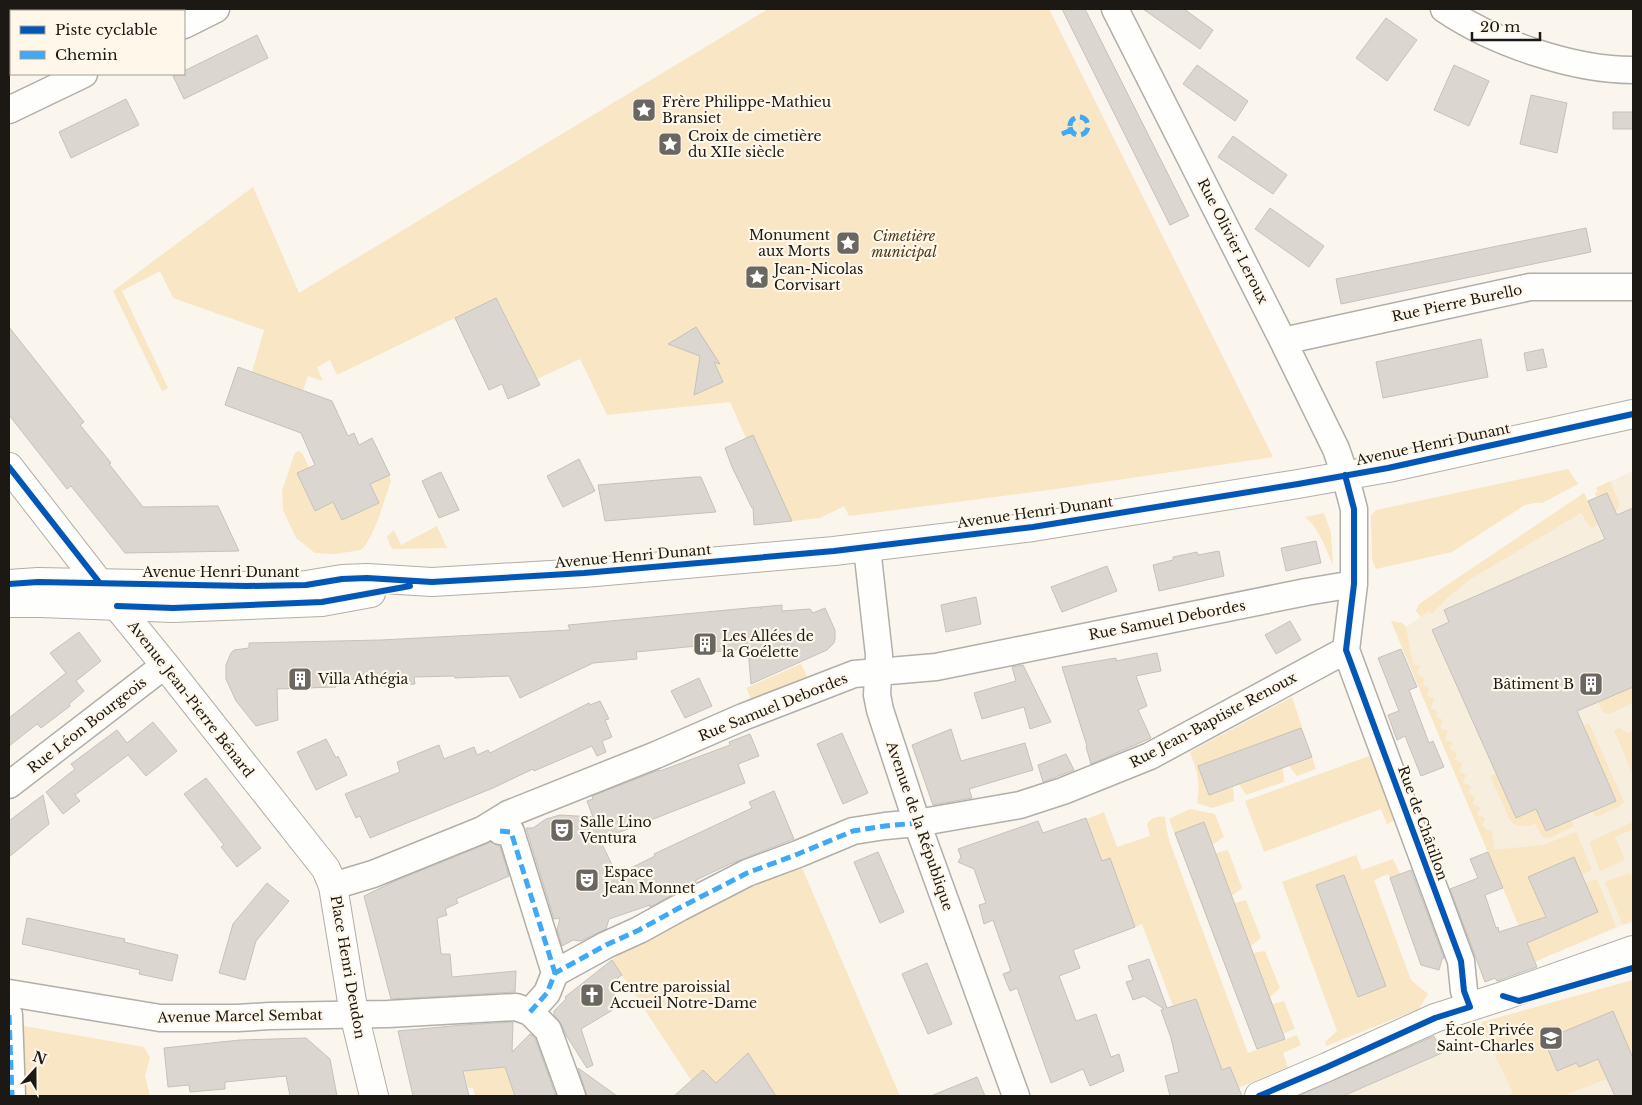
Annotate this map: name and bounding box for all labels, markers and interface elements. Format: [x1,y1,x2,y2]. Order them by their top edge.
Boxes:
legend [10,10,185,75]
scale bar [1472,10,1540,42]
text: 20 m [1480,17,1520,36]
text: Piste cyclable [55,20,158,39]
text: Chemin [55,45,118,64]
place label: Frère Philippe-Mathieu Bransiet [662,93,832,127]
place icon: Frère Philippe-Mathieu Bransiet [631,97,657,123]
place label: Croix de cimetière du XIIe siècle [688,127,822,161]
place icon: Croix de cimetière du XIIe siècle [657,131,683,157]
street label: Rue Olivier Leroux [1194,175,1273,307]
place label: Monument aux Morts [749,226,831,260]
park label: Cimetière municipal [871,227,937,261]
place icon: Monument aux Morts [835,230,861,256]
place label: Jean-Nicolas Corvisart [772,260,863,294]
place icon: Jean-Nicolas Corvisart [744,264,770,290]
street label: Rue Pierre Burello [1390,280,1524,326]
street label: Avenue Henri Dunant [1353,419,1512,469]
street label: Avenue Henri Dunant [955,492,1115,532]
street label: Avenue Henri Dunant [553,540,713,572]
street label: Avenue Henri Dunant [141,563,300,581]
street label: Rue Samuel Debordes [1087,596,1247,644]
street label: Avenue Jean-Pierre Bénard [124,616,258,781]
place label: Les Allées de la Goélette [722,627,814,661]
building icon: Les Allées de la Goélette [692,631,718,657]
building icon: Villa Athégia [287,666,313,692]
street label: Rue Jean-Baptiste Renoux [1126,668,1300,772]
street label: Rue Samuel Debordes [696,669,850,745]
place label: Villa Athégia [317,670,409,688]
building icon: Bâtiment B [1578,671,1604,697]
street label: Rue Léon Bourgeois [24,673,150,777]
place label: Bâtiment B [1493,675,1574,693]
street label: Avenue de la République [882,738,957,913]
street label: Rue de Châtillon [1394,763,1452,883]
place label: Salle Lino Ventura [579,813,652,847]
theatre icon: Salle Lino Ventura [549,817,575,843]
place label: Espace Jean Monnet [602,863,696,897]
theatre icon: Espace Jean Monnet [574,867,600,893]
street label: Place Henri Deudon [327,894,370,1040]
place label: Centre paroissial Accueil Notre-Dame [609,978,757,1012]
church icon: Centre paroissial Accueil Notre-Dame [579,982,605,1008]
street label: Avenue Marcel Sembat [156,1006,323,1026]
place label: École Privée Saint-Charles [1437,1021,1534,1055]
school or university icon: École Privée Saint-Charles [1538,1025,1564,1051]
north arrow [10,1045,60,1095]
text: N [30,1047,49,1069]

